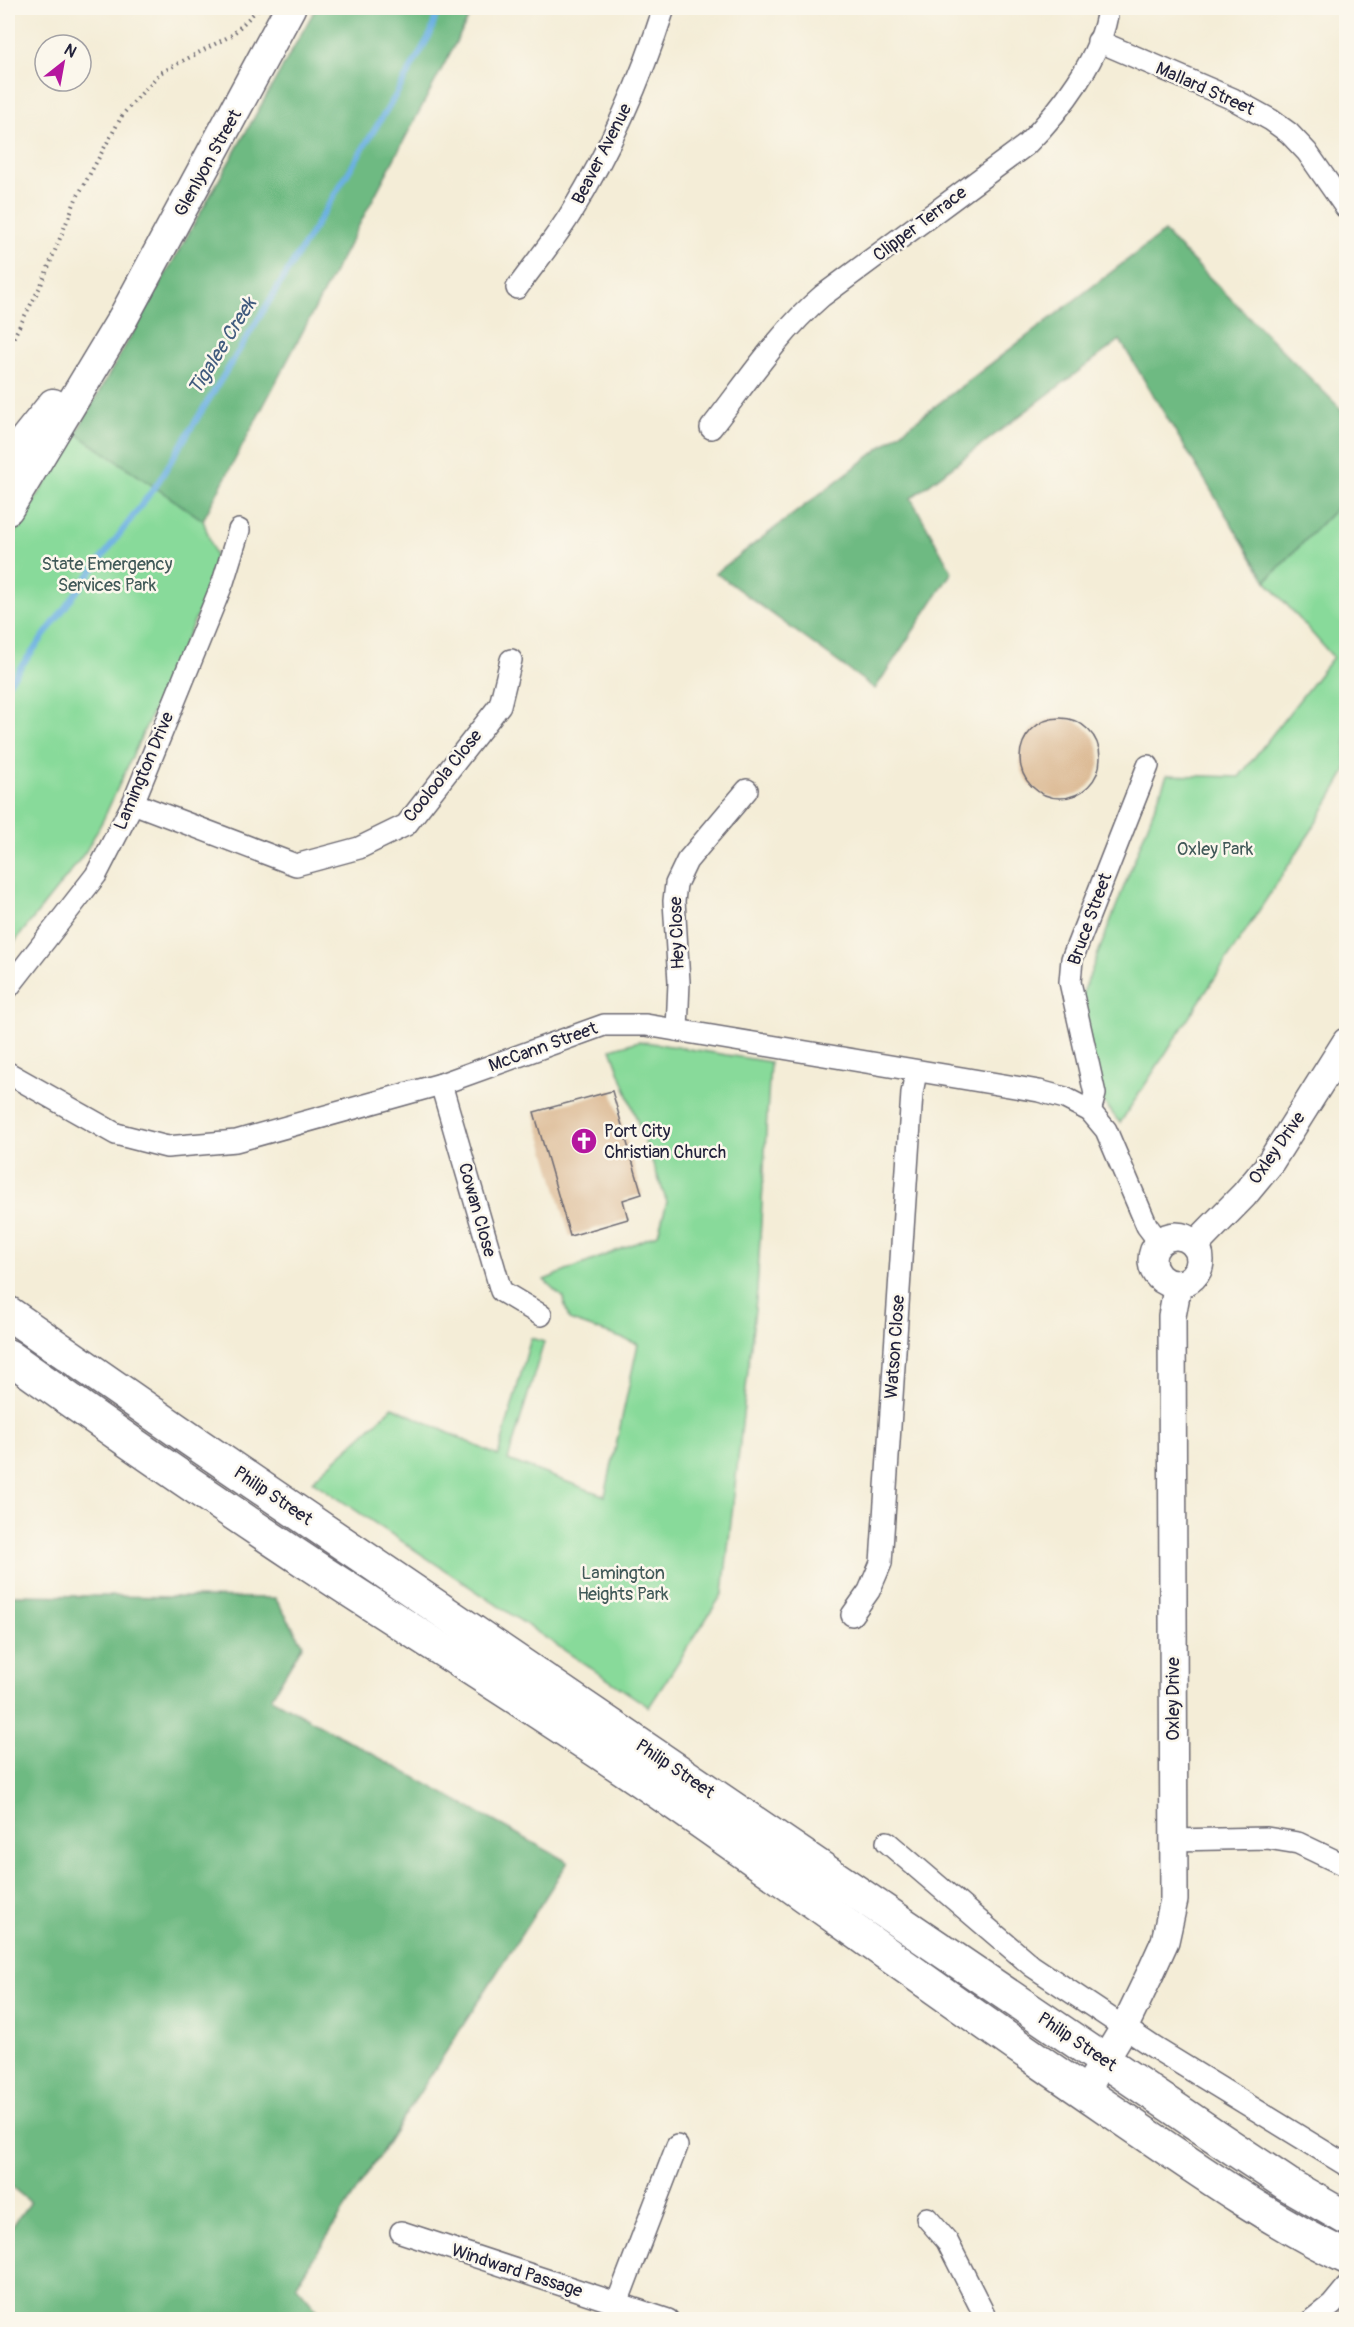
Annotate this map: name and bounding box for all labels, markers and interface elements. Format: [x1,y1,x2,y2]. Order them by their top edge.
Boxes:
north arrow [33,33,93,93]
text: N [60,40,80,62]
street label: Mallard Street [1152,57,1259,121]
street label: Beaver Avenue [567,100,637,208]
street label: Glenlyon Street [169,105,247,221]
street label: Clipper Terrace [868,181,972,267]
water label: Tigalee Creek [182,291,263,399]
park label: State Emergency Services Park [42,553,173,597]
street label: Lamington Drive [109,708,179,834]
street label: Cooloola Close [399,725,487,827]
park label: Oxley Park [1177,838,1254,861]
street label: Bruce Street [1063,869,1118,968]
street label: Hey Close [664,896,690,970]
street label: McCann Street [485,1016,601,1077]
street label: Oxley Drive [1244,1107,1310,1189]
place label: Port City Christian Church [604,1120,726,1164]
church icon: Port City Christian Church [569,1126,599,1156]
street label: Cowan Close [453,1160,501,1260]
street label: Watson Close [880,1294,910,1400]
street label: Philip Street [229,1461,318,1531]
park label: Lamington Heights Park [577,1562,669,1606]
street label: Oxley Drive [1162,1657,1185,1741]
street label: Philip Street [631,1734,720,1804]
street label: Philip Street [1033,2007,1122,2077]
street label: Windward Passage [448,2239,586,2303]

